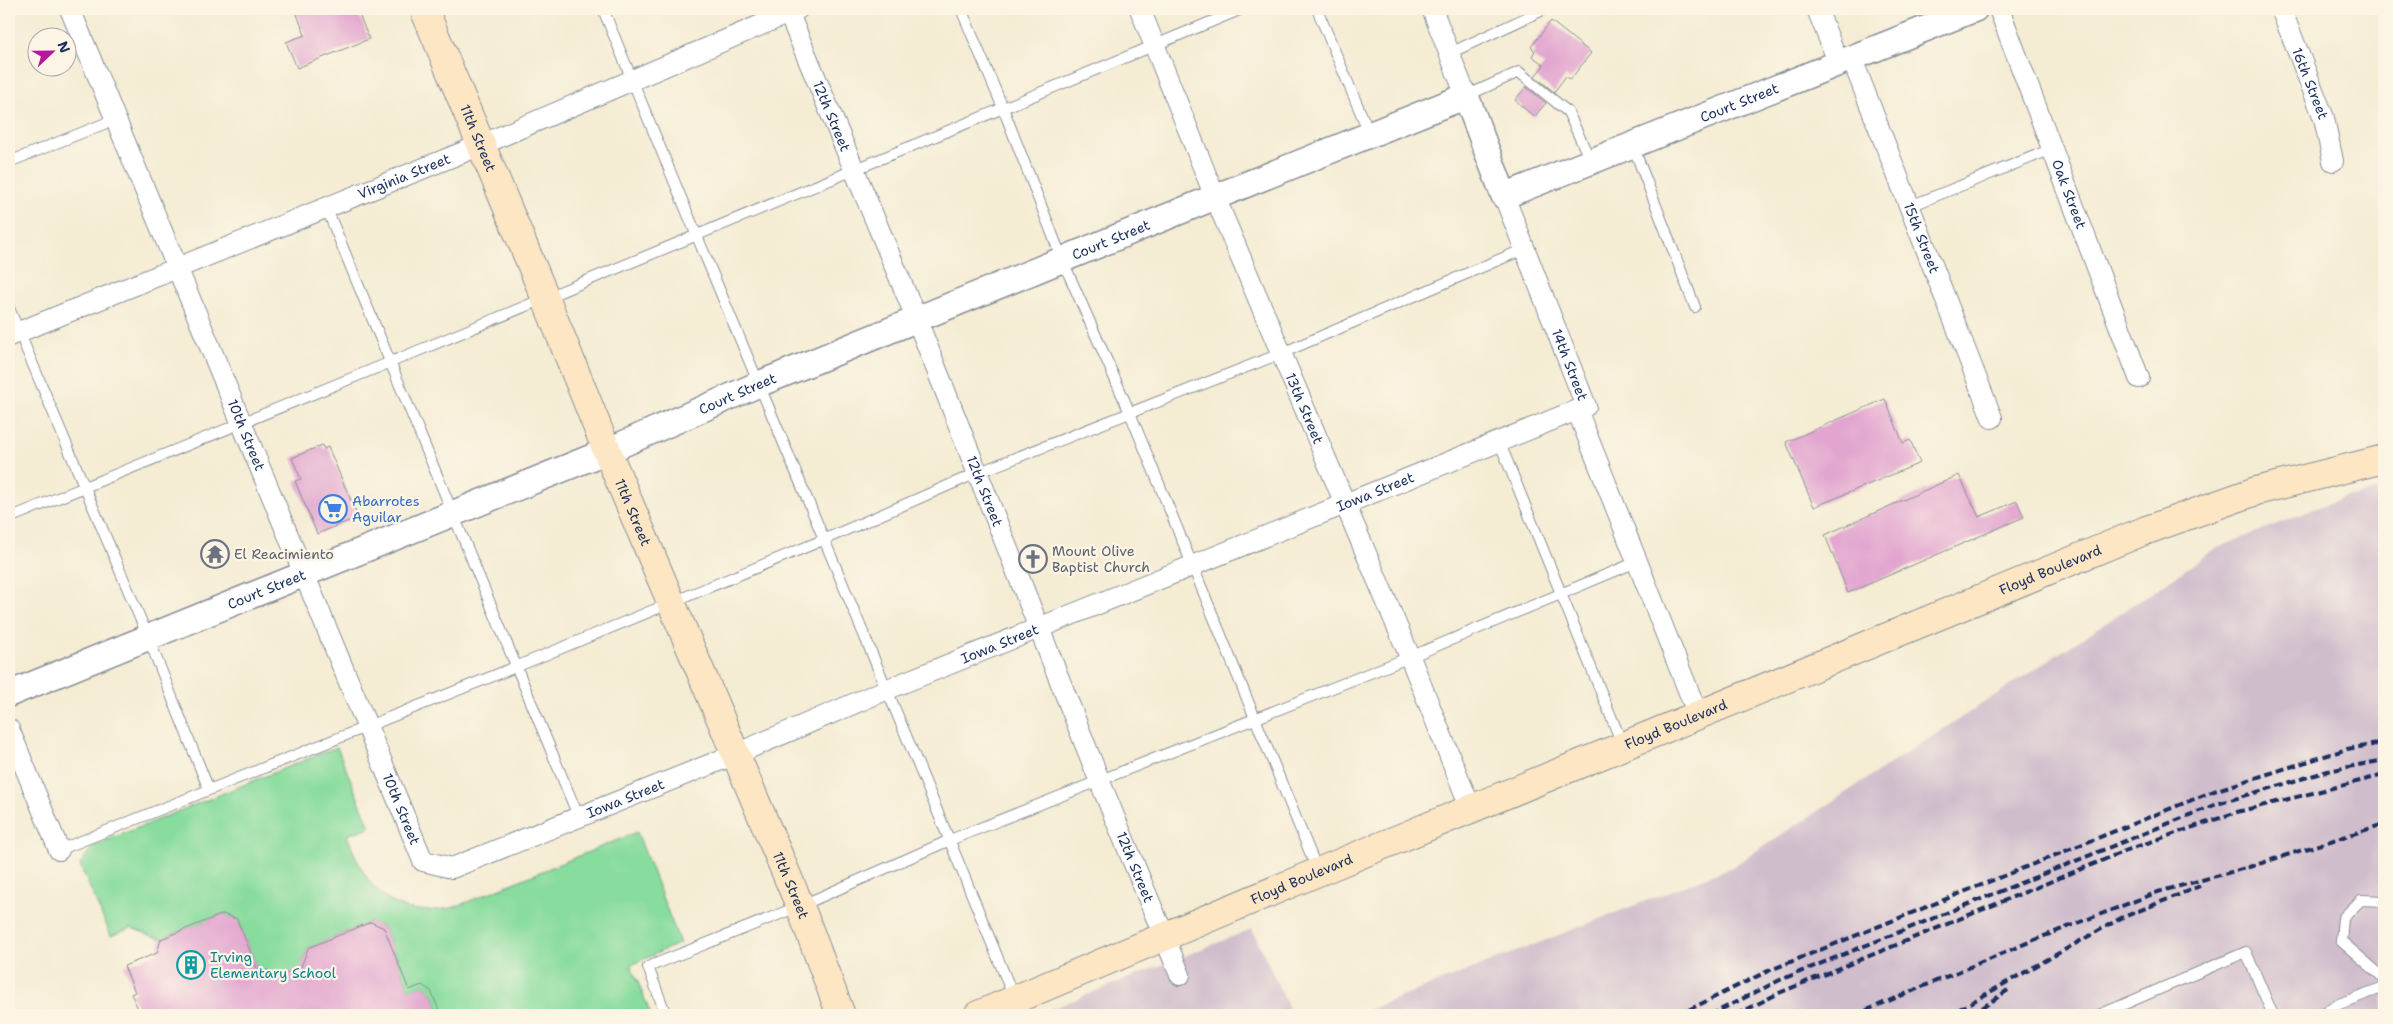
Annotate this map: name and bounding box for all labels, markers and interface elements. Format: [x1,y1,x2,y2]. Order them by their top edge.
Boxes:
north arrow [28,28,78,78]
text: N [54,39,74,56]
street label: 16th Street [2288,45,2333,122]
street label: 12th Street [809,78,855,154]
street label: Court Street [1697,79,1781,126]
street label: 11th Street [456,102,500,175]
street label: Virginia Street [355,149,453,203]
street label: Oak Street [2048,157,2091,231]
street label: 15th Street [1900,200,1944,276]
street label: Court Street [1069,216,1153,264]
street label: 14th Street [1548,326,1592,403]
street label: Court Street [696,369,779,419]
street label: 13th Street [1282,370,1328,447]
street label: 10th Street [224,396,269,473]
street label: 12th Street [963,453,1007,529]
street label: Iowa Street [1334,468,1417,515]
street label: 11th Street [611,476,655,549]
place label: Abarrotes Aguilar [352,492,420,526]
supermarket icon: Abarrotes Aguilar [318,494,348,524]
temple icon: El Reacimiento [200,539,230,569]
street label: Floyd Boulevard [1996,541,2104,599]
place label: Mount Olive Baptist Church [1052,542,1150,576]
church icon: Mount Olive Baptist Church [1018,544,1048,574]
place label: El Reacimiento [234,545,334,563]
street label: Court Street [225,565,308,613]
street label: Iowa Street [958,620,1041,667]
street label: Floyd Boulevard [1622,695,1730,753]
street label: 10th Street [379,771,424,848]
street label: Iowa Street [584,775,667,822]
street label: 12th Street [1113,829,1158,905]
street label: 11th Street [769,849,813,921]
street label: Floyd Boulevard [1248,850,1355,908]
place label: Irving Elementary School [210,948,337,982]
building icon: Irving Elementary School [176,950,206,980]

